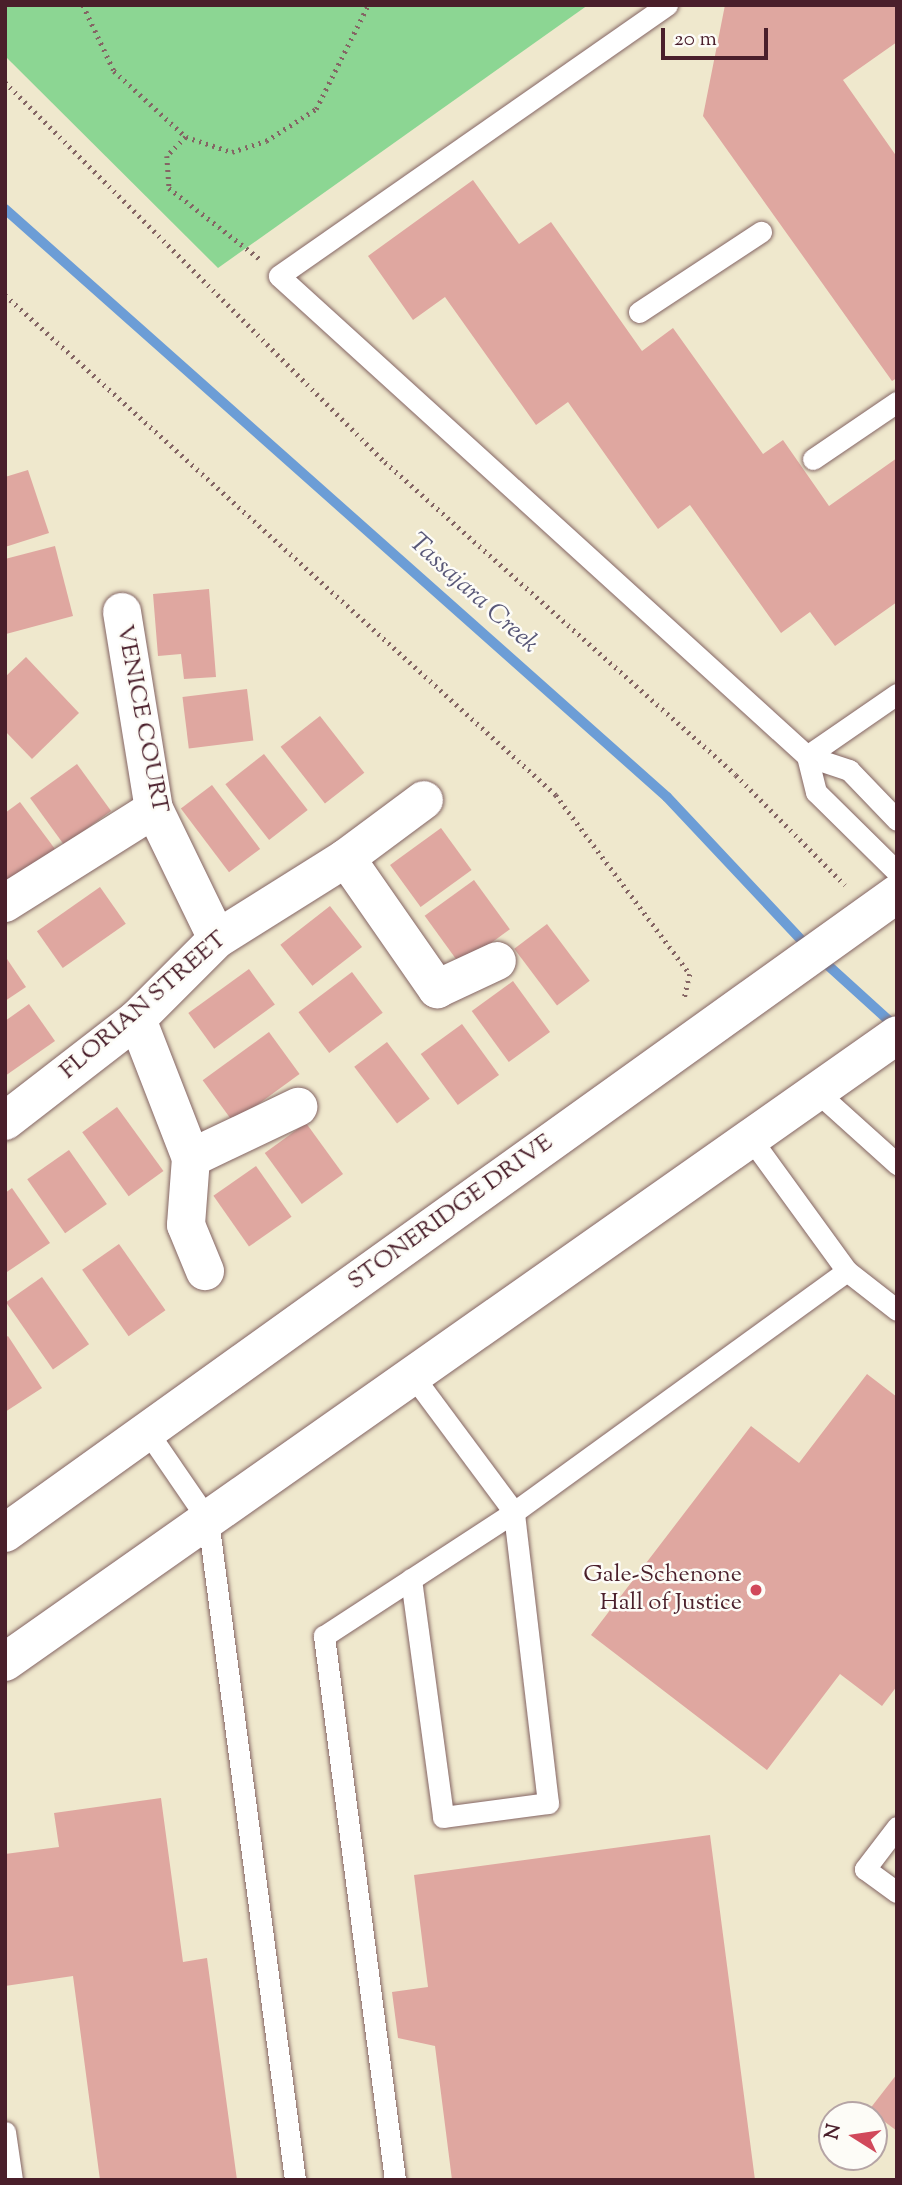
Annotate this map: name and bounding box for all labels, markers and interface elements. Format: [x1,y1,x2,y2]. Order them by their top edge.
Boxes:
scale bar [664,14,771,58]
text: 20 m [674,25,717,55]
water label: Tassajara Creek [402,527,544,661]
street label: VENICE COURT [109,622,173,816]
street label: FLORIAN STREET [55,926,233,1086]
street label: STONERIDGE DRIVE [343,1129,559,1297]
place label: Gale-Schenone Hall of Justice [583,1562,742,1618]
marker: Gale-Schenone Hall of Justice [748,1582,764,1598]
north arrow [818,2101,888,2171]
text: N [819,2122,849,2142]

